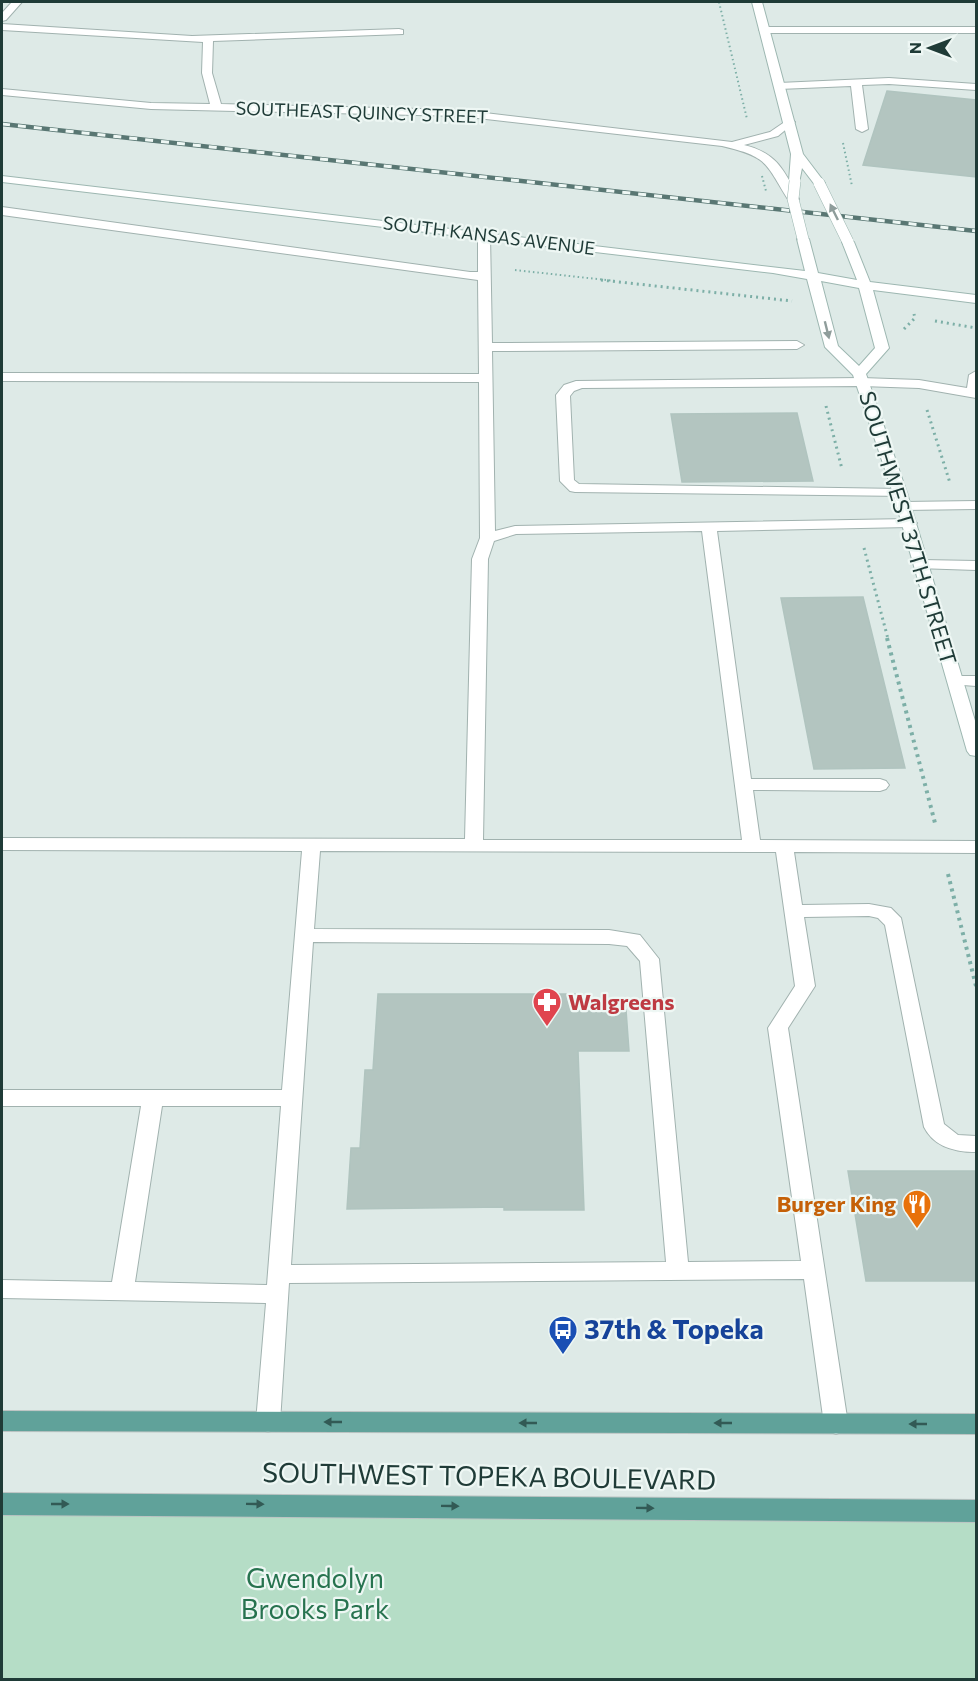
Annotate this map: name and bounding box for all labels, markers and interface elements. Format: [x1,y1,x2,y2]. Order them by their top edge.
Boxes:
north arrow [900,18,960,78]
text: N [905,42,924,54]
street label: SOUTHEAST QUINCY STREET [235,97,489,127]
one-way arrow [829,204,838,221]
street label: SOUTH KANSAS AVENUE [382,211,596,259]
one-way arrow [823,321,833,340]
street label: SOUTHWEST 37TH STREET [854,388,963,668]
pharmacy icon: Walgreens [531,986,563,1028]
place label: Walgreens [568,988,674,1015]
restaurant icon: Burger King [901,1188,933,1230]
place label: Burger King [777,1190,896,1217]
place label: 37th & Topeka [584,1312,764,1345]
bus stop icon: 37th & Topeka [547,1314,579,1356]
one-way arrow [324,1417,343,1427]
one-way arrow [519,1418,538,1428]
one-way arrow [714,1418,733,1428]
one-way arrow [909,1419,928,1429]
street label: SOUTHWEST TOPEKA BOULEVARD [262,1455,716,1496]
one-way arrow [50,1499,69,1509]
one-way arrow [245,1500,264,1509]
one-way arrow [440,1501,459,1511]
one-way arrow [635,1503,654,1513]
park label: Gwendolyn Brooks Park [241,1561,390,1625]

